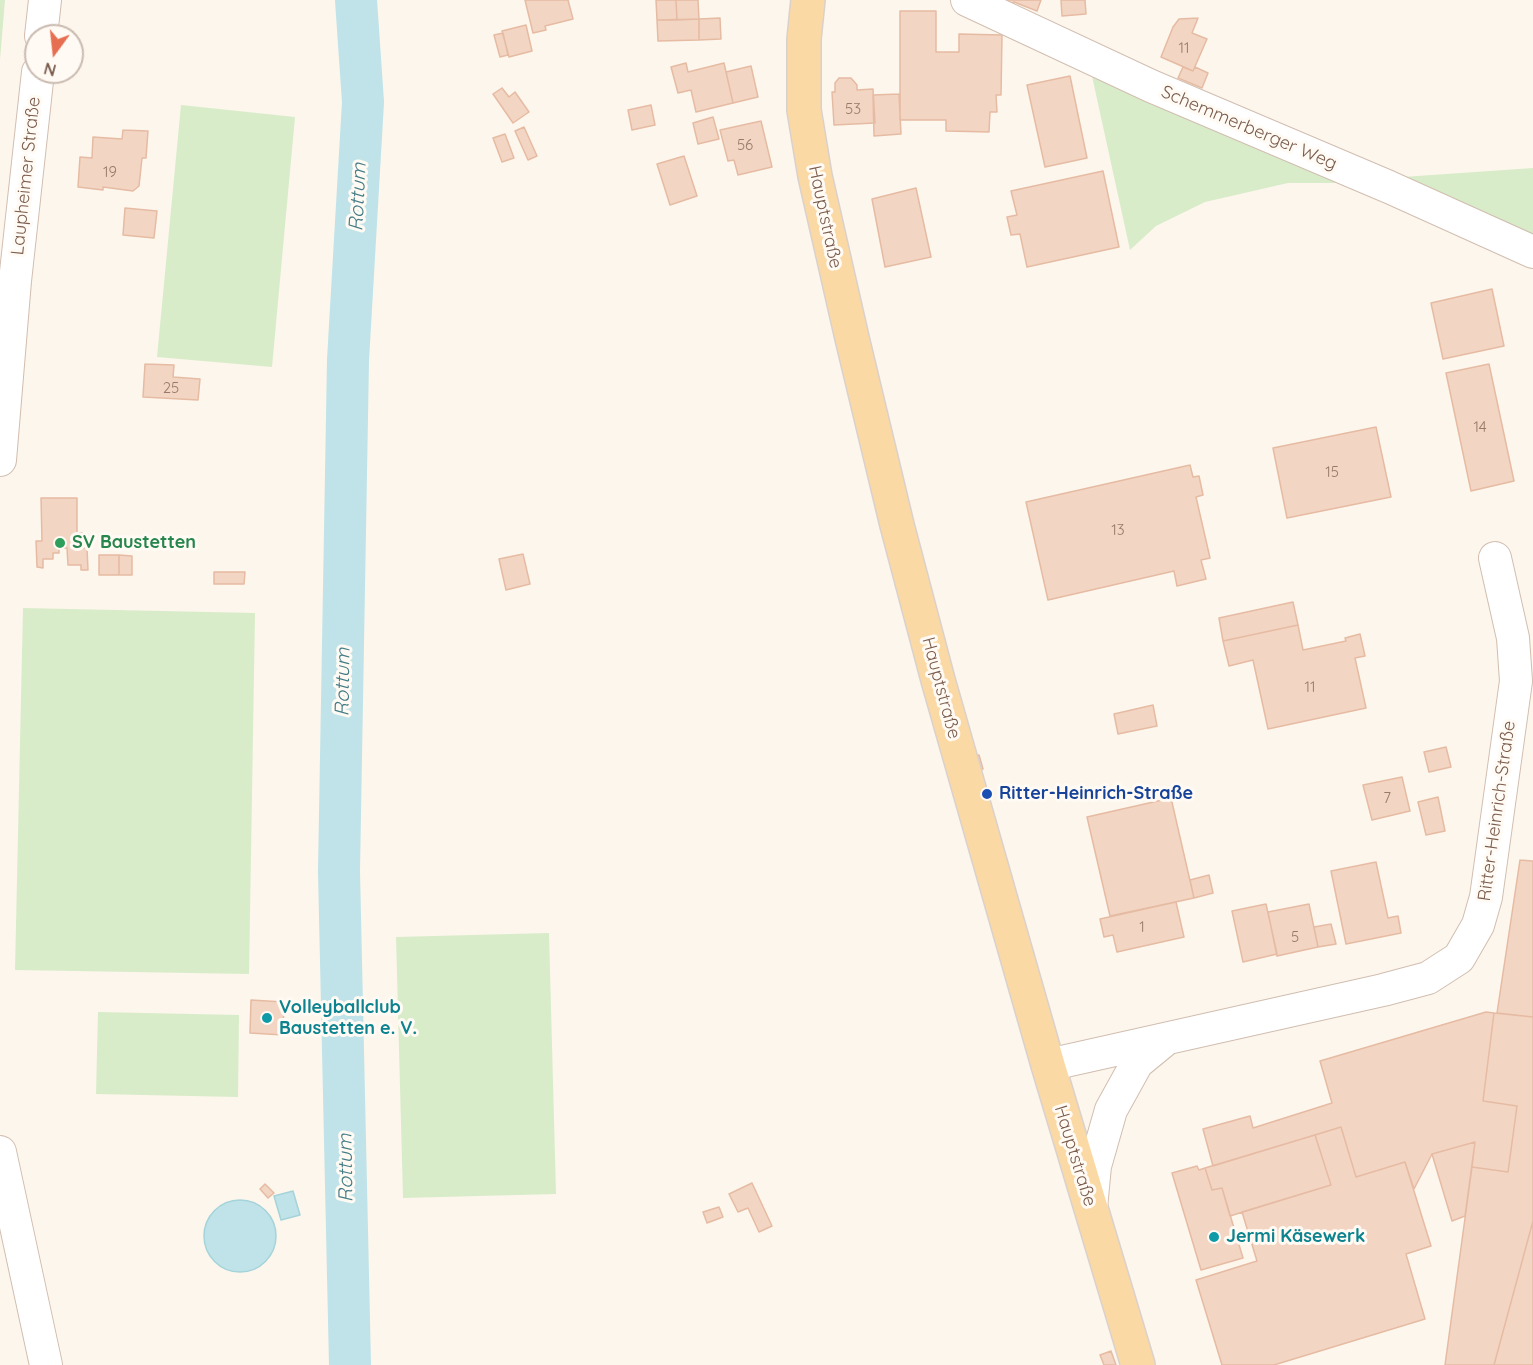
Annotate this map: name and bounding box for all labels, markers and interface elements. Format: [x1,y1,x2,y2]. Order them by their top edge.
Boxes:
north arrow [24,24,84,84]
house number: 11 [1178,39,1190,57]
text: N [42,58,58,81]
street label: Schemmerberger Weg [1158,81,1340,175]
street label: Laupheimer Straße [7,96,45,256]
house number: 53 [845,100,861,118]
house number: 56 [737,136,753,154]
water label: Rottum [344,162,372,232]
house number: 19 [103,163,117,181]
street label: Hauptstraße [804,164,846,270]
house number: 25 [163,379,179,397]
house number: 14 [1473,418,1487,436]
house number: 15 [1325,463,1339,481]
house number: 13 [1111,521,1125,539]
place label: SV Baustetten [72,532,196,554]
marker: SV Baustetten [53,536,67,550]
street label: Hauptstraße [917,635,965,741]
water label: Rottum [330,648,356,716]
house number: 11 [1304,678,1316,696]
street label: Ritter-Heinrich-Straße [1474,719,1520,903]
place label: Ritter-Heinrich-Straße [999,783,1193,805]
marker: Ritter-Heinrich-Straße [980,787,994,801]
house number: 7 [1383,789,1391,807]
house number: 1 [1139,918,1145,936]
house number: 5 [1291,928,1299,946]
place label: Volleyballclub Baustetten e. V. [279,997,417,1040]
marker: Volleyballclub Baustetten e. V. [260,1011,274,1025]
street label: Hauptstraße [1049,1103,1101,1209]
water label: Rottum [333,1134,359,1202]
place label: Jermi Käsewerk [1226,1226,1365,1248]
marker: Jermi Käsewerk [1207,1230,1221,1244]

